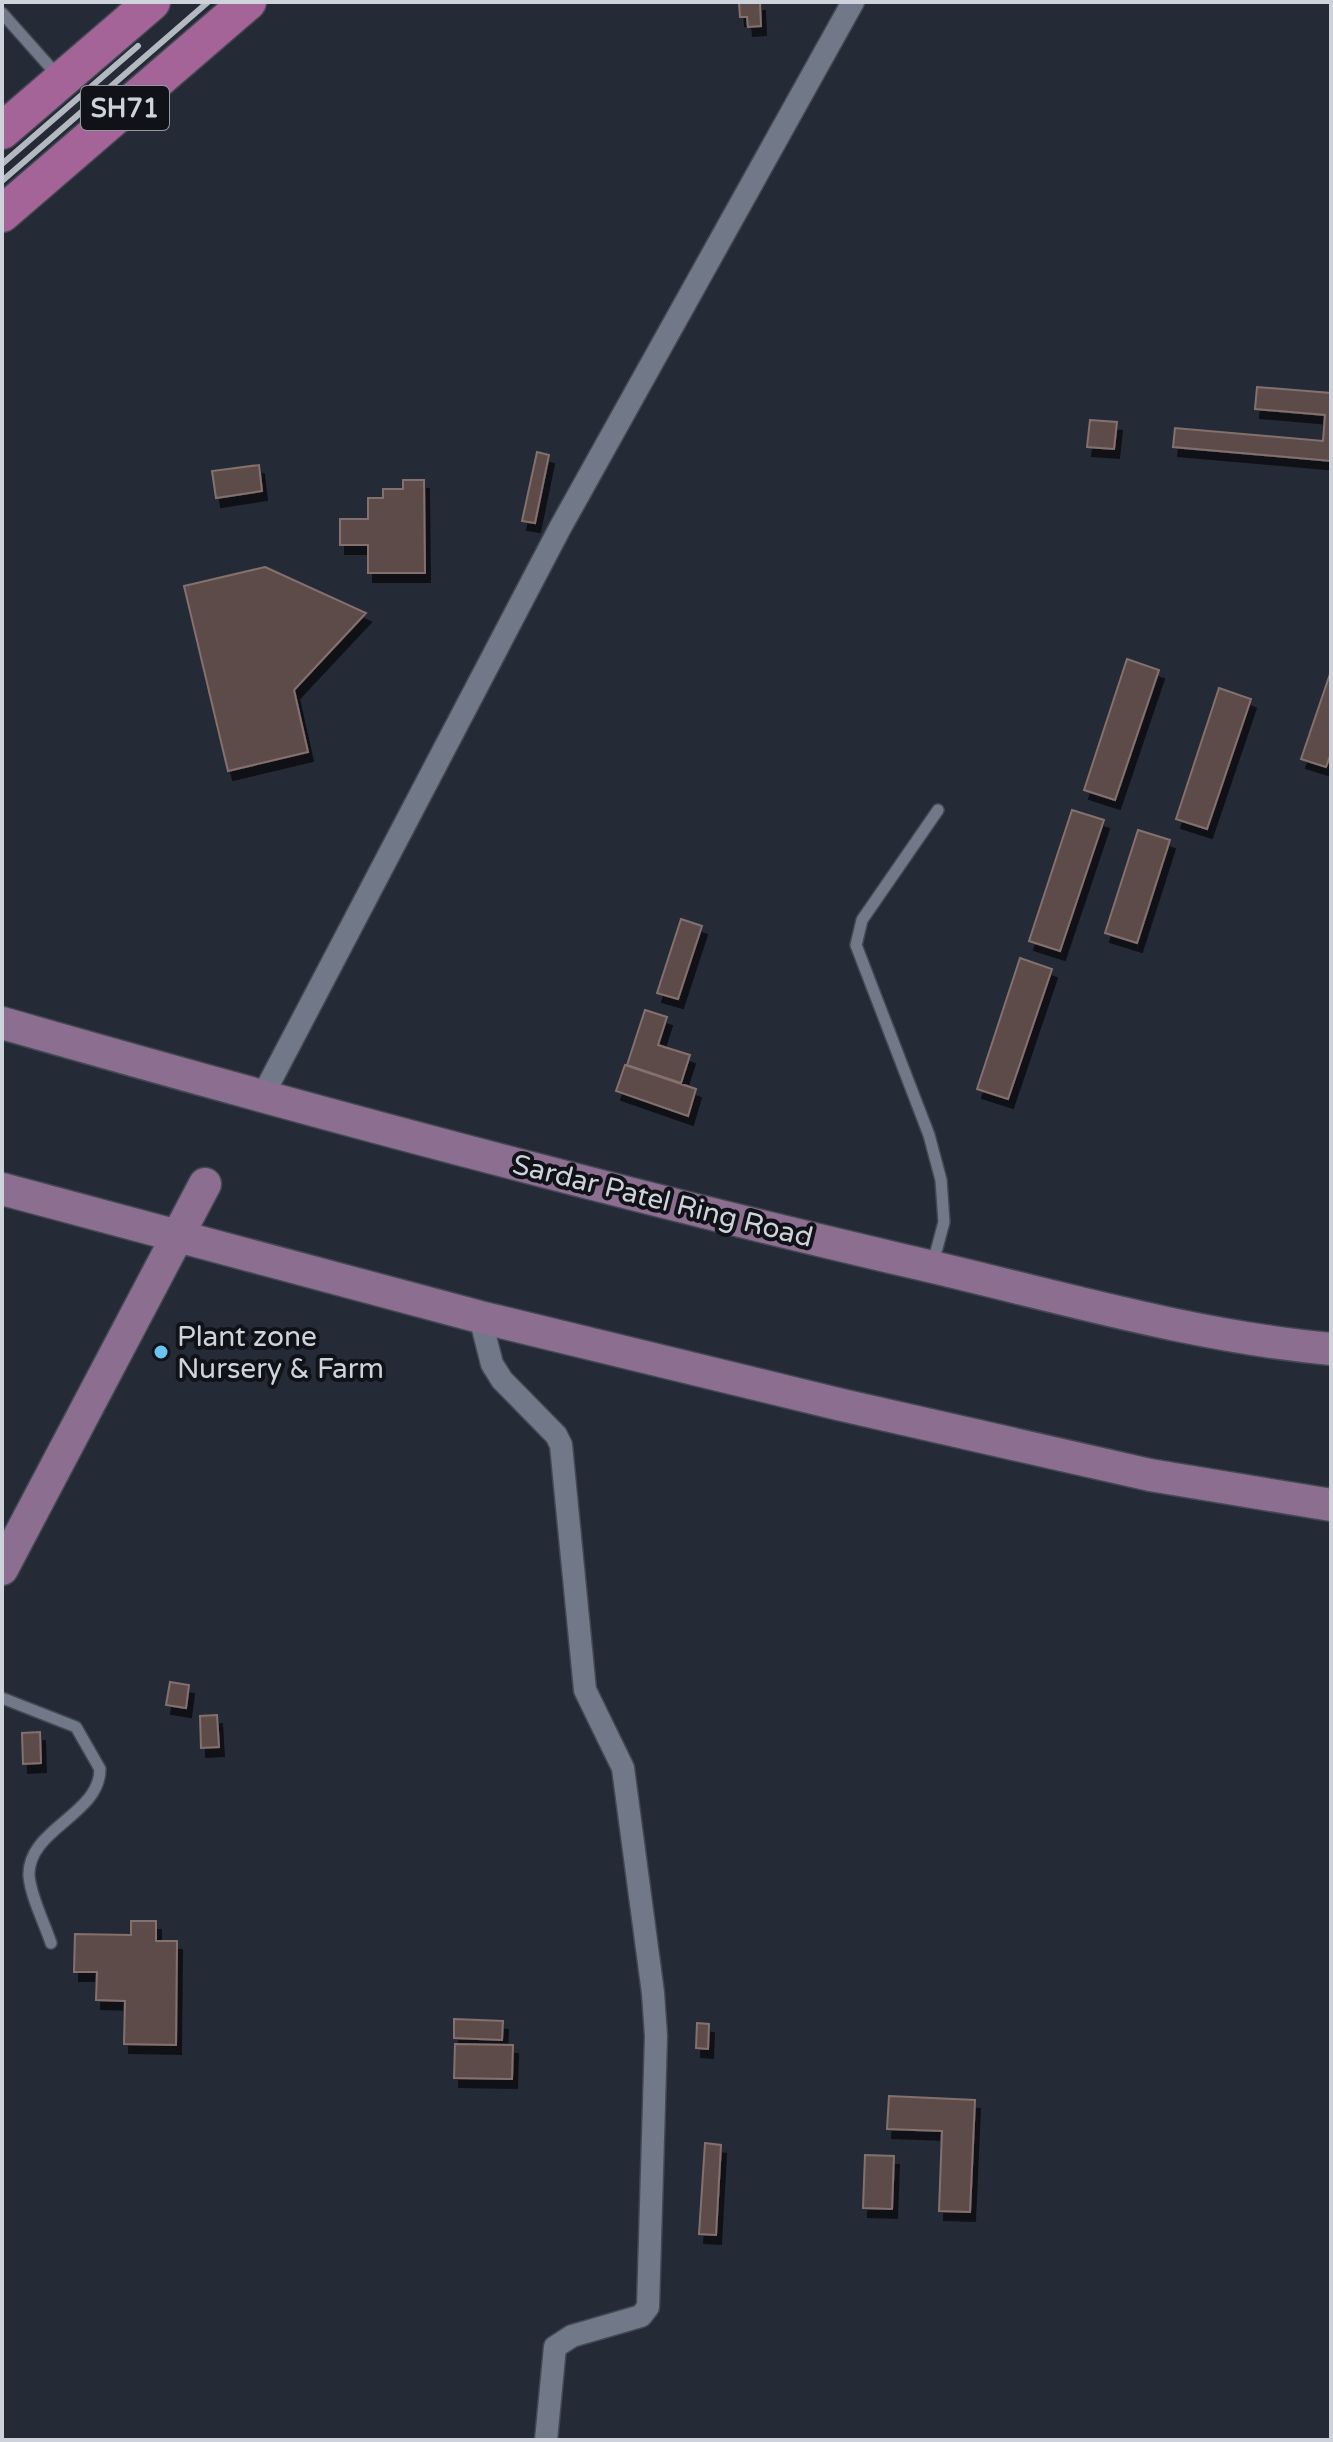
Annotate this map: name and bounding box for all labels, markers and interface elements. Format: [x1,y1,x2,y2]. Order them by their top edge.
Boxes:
road number: SH71 [81,86,169,130]
street label: Sardar Patel Ring Road [509,1147,816,1255]
place label: Plant zone Nursery & Farm [177,1320,384,1386]
marker: Plant zone Nursery & Farm [152,1343,170,1361]

